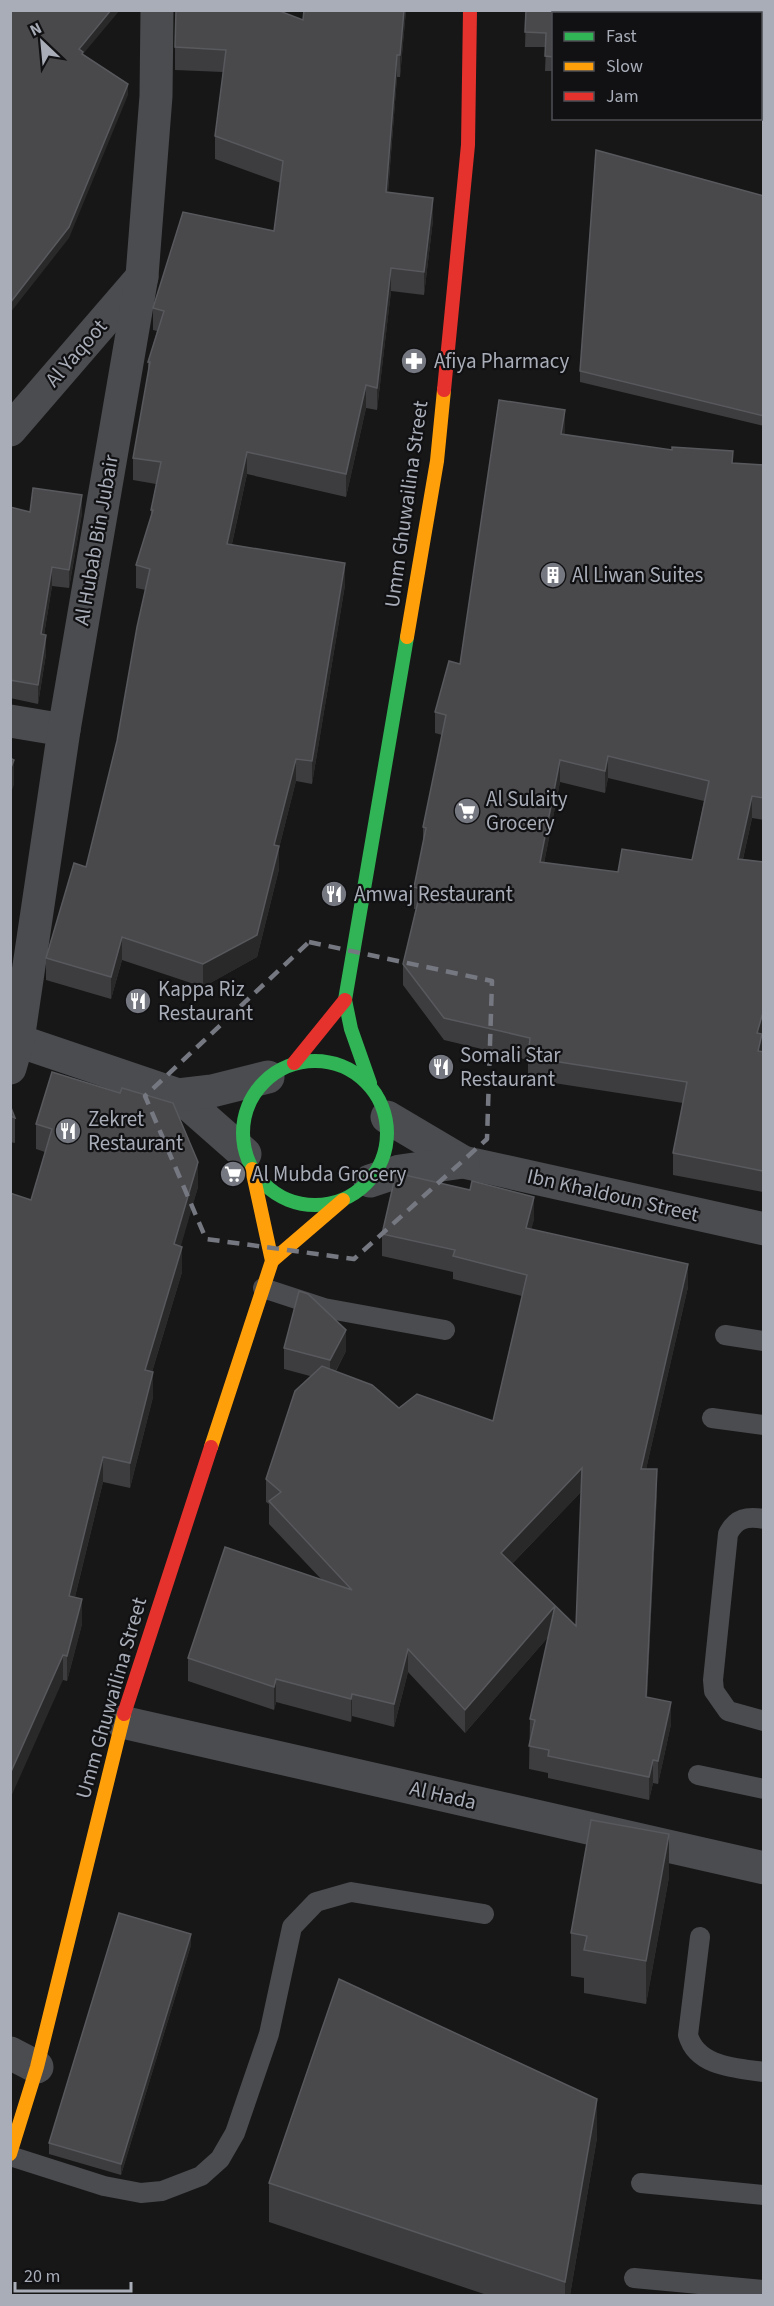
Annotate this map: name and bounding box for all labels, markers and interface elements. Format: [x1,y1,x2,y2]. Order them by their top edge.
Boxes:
north arrow [12,12,72,72]
legend [552,12,762,120]
text: N [26,17,45,42]
text: Fast [606,24,637,49]
text: Slow [606,54,643,79]
text: Jam [606,84,639,109]
street label: Al Yaqoot [38,312,114,394]
pharmacy icon: Afiya Pharmacy [399,346,429,376]
place label: Afiya Pharmacy [434,346,570,376]
street label: Umm Ghuwailina Street [377,399,435,609]
street label: Al Hubab Bin Jubair [66,452,126,628]
building icon: Al Liwan Suites [538,560,568,590]
place label: Al Liwan Suites [572,560,704,590]
place label: Al Sulaity Grocery [486,784,568,838]
supermarket icon: Al Sulaity Grocery [452,796,482,826]
restaurant icon: Amwaj Restaurant [319,879,349,909]
place label: Amwaj Restaurant [354,879,513,909]
place label: Kappa Riz Restaurant [158,974,253,1028]
restaurant icon: Kappa Riz Restaurant [123,986,153,1016]
place label: Somali Star Restaurant [460,1040,561,1094]
restaurant icon: Somali Star Restaurant [426,1052,456,1082]
place label: Zekret Restaurant [88,1104,183,1158]
restaurant icon: Zekret Restaurant [53,1116,83,1146]
supermarket icon: Al Mubda Grocery [218,1159,248,1189]
place label: Al Mubda Grocery [252,1159,406,1189]
street label: Ibn Khaldoun Street [524,1161,702,1229]
street label: Umm Ghuwailina Street [68,1594,154,1802]
street label: Al Hada [407,1773,479,1817]
scale bar [15,2255,130,2293]
text: 20 m [24,2264,60,2289]

